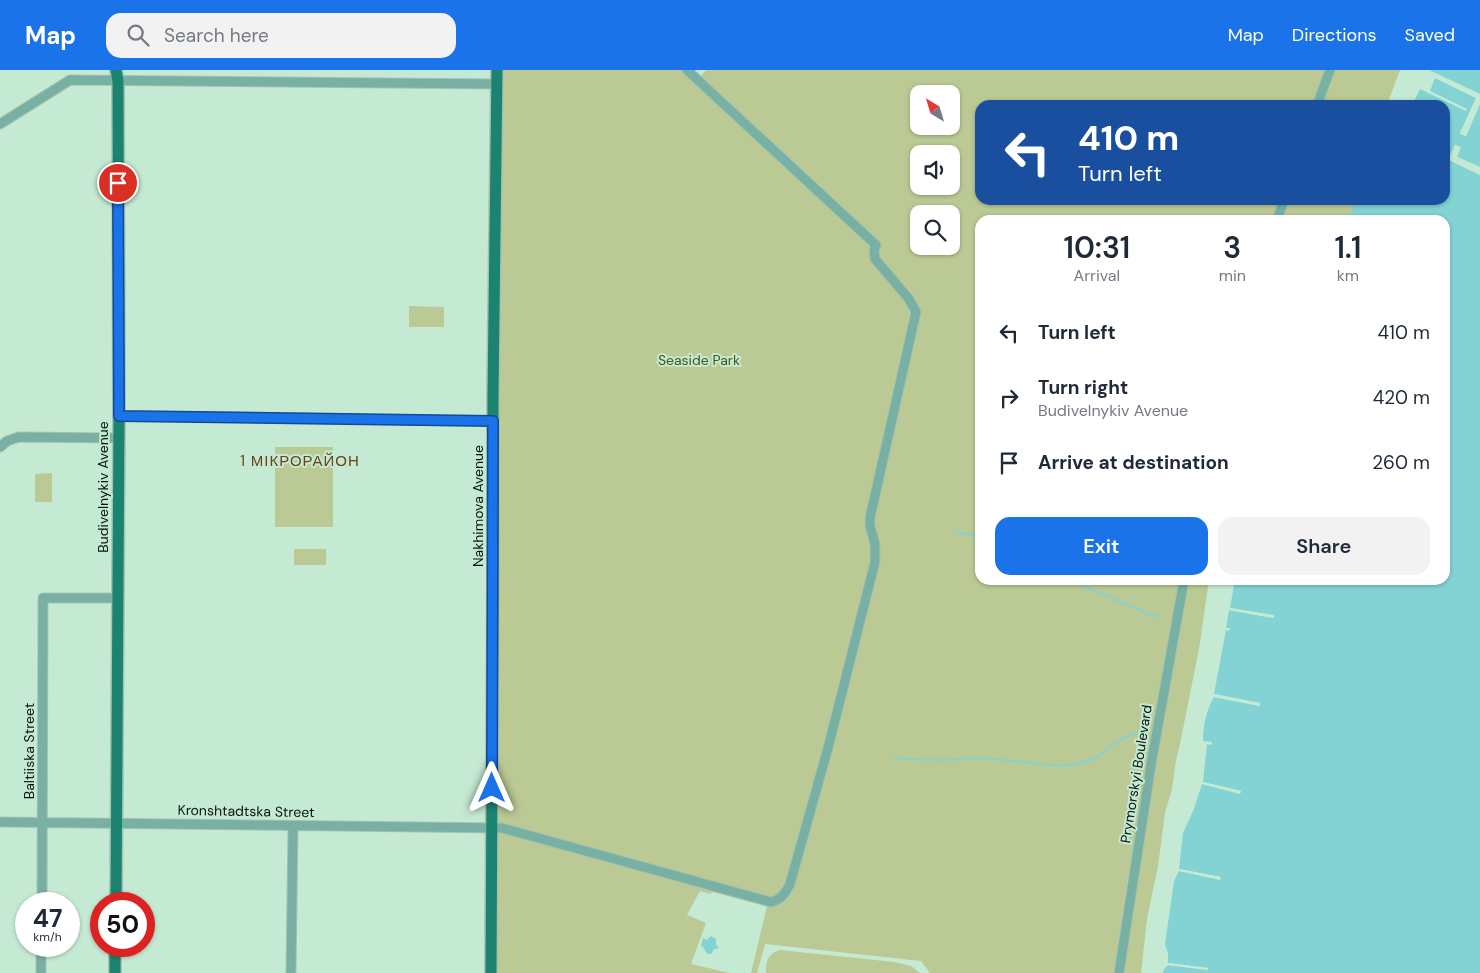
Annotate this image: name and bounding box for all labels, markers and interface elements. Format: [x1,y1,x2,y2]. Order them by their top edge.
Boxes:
search box [106,13,456,58]
text: Map [25,20,76,51]
icon: search [124,21,152,49]
text: Search here [164,23,269,48]
text: Map [1228,23,1264,47]
text: Directions [1292,23,1377,47]
text: Saved [1405,23,1455,47]
north arrow [910,85,960,135]
map controls [910,85,960,255]
text: 410 m [1078,115,1179,161]
icon: left [995,120,1060,185]
button: sound [910,145,960,195]
text: Turn left [1078,159,1162,188]
pin [97,162,139,204]
icon: arrive [104,169,132,197]
button: search [910,205,960,255]
text: 10:31 [1063,228,1130,267]
text: 3 [1223,228,1241,267]
text: 1.1 [1334,228,1361,267]
text: Arrival [1074,265,1120,286]
text: min [1219,265,1246,286]
text: km [1337,265,1359,286]
icon: left [995,319,1023,347]
text: Turn left [1038,320,1116,345]
text: 410 m [1378,320,1430,345]
park label: Seaside Park [658,351,740,369]
text: Turn right [1038,375,1128,400]
icon: right [995,384,1023,412]
text: 420 m [1373,385,1430,410]
text: Budivelnykiv Avenue [1038,400,1188,421]
street label: Budivelnykiv Avenue [94,421,112,553]
street label: Nakhimova Avenue [469,445,487,567]
icon: arrive [995,449,1023,477]
text: Arrive at destination [1038,450,1229,475]
text: 260 m [1372,450,1430,475]
district label: 1 МІКРОРАЙОН [240,451,360,471]
button: Exit [995,517,1208,575]
button: Share [1218,517,1430,575]
street label: Baltiiska Street [20,703,38,799]
street label: Prymorskyi Boulevard [1116,704,1156,844]
position arrow [465,761,517,813]
street label: Kronshtadtska Street [177,801,315,821]
speed limit sign: 50 [90,892,155,957]
text: 47 [33,902,62,935]
text: km/h [33,929,62,945]

